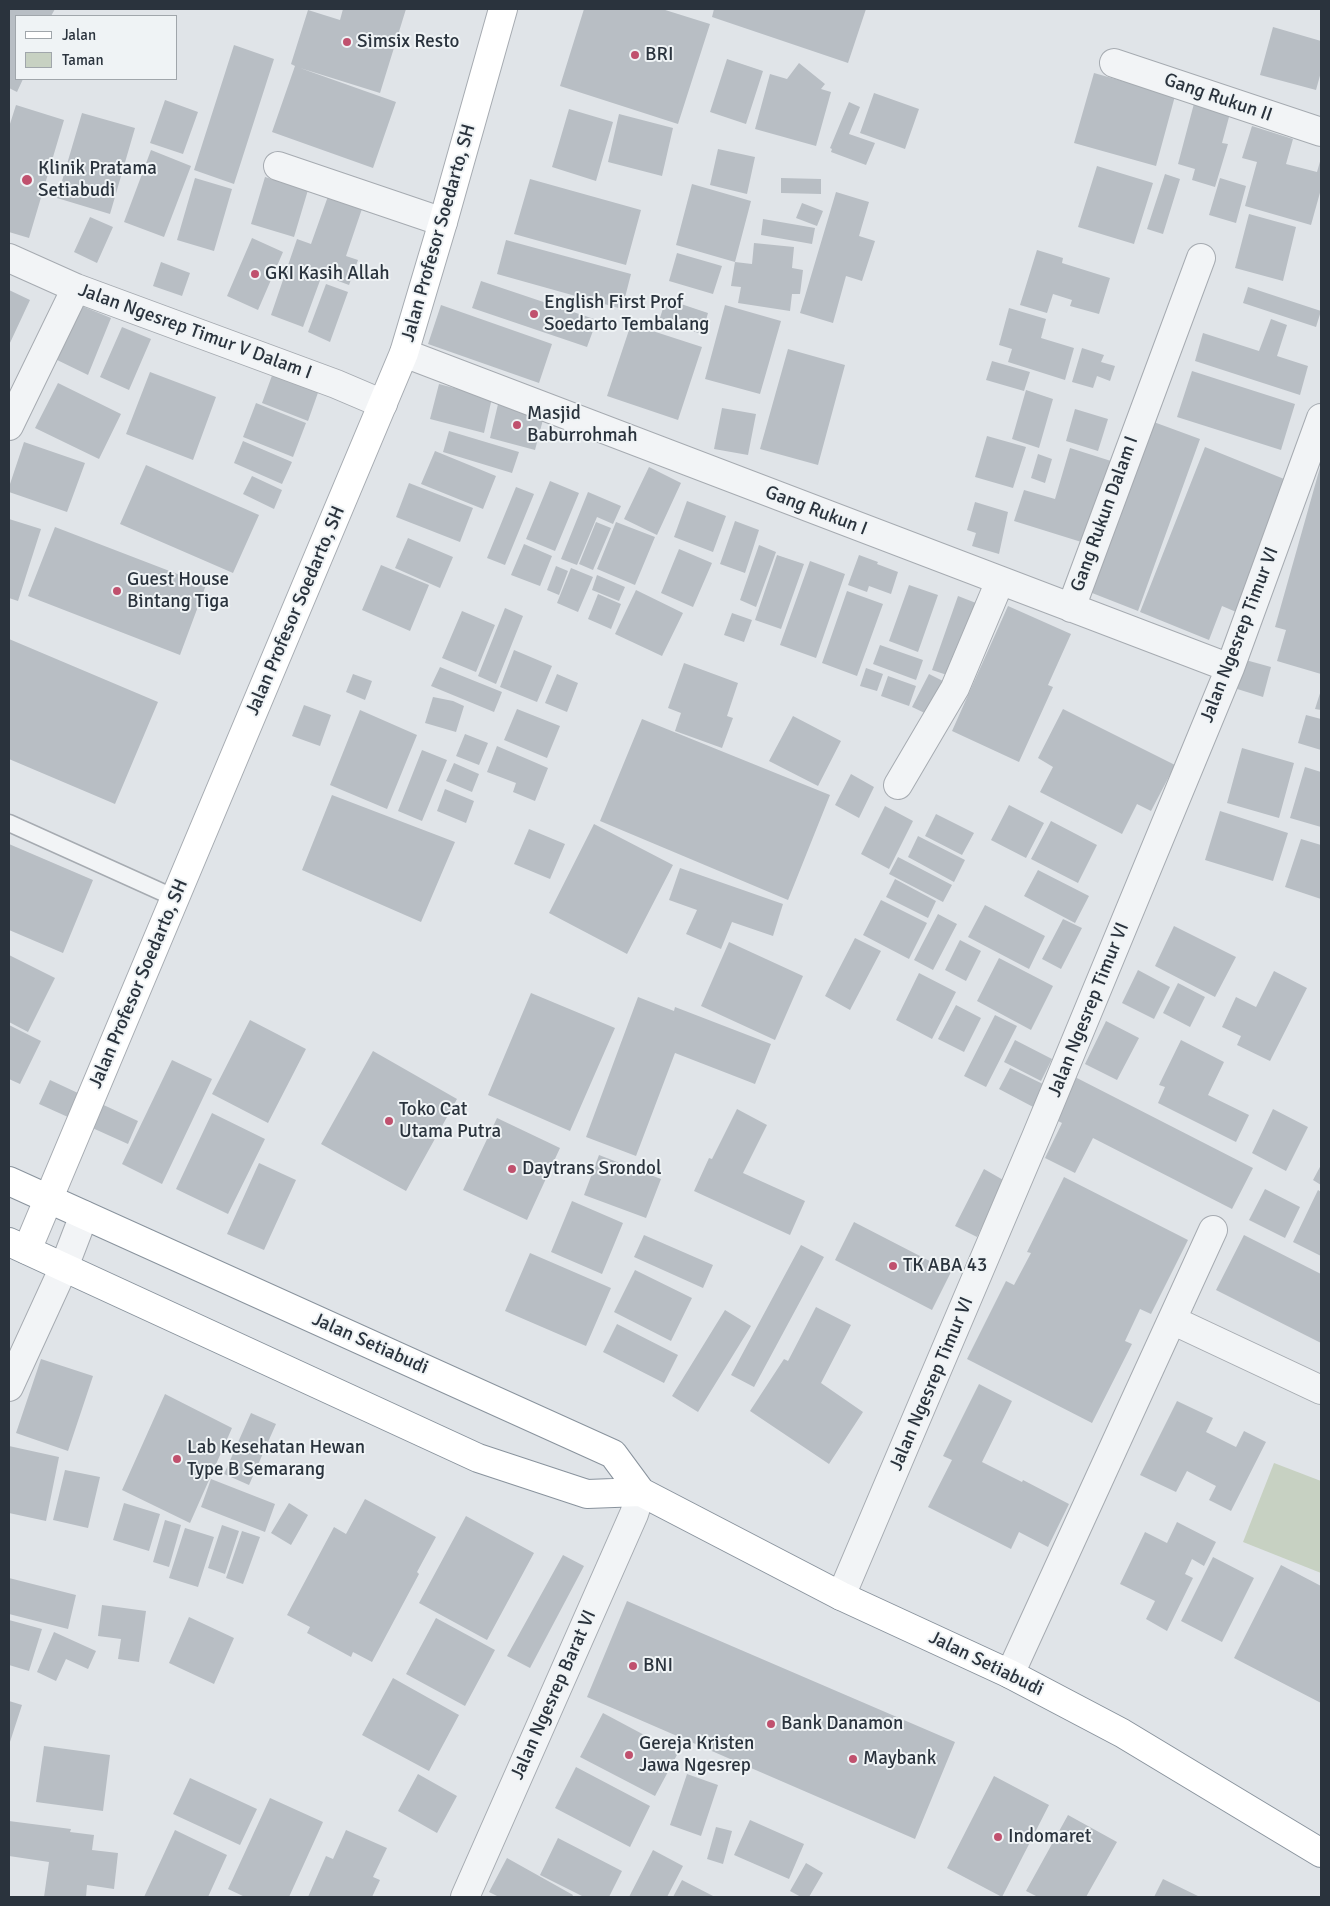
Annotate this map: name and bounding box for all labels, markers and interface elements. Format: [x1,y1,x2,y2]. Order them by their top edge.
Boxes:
legend [15,15,178,80]
text: Jalan [62,26,96,44]
place label: Simsix Resto [357,31,459,53]
marker: Simsix Resto [341,36,353,48]
place label: BRI [645,44,673,66]
marker: BRI [629,49,641,61]
text: Taman [62,51,104,69]
street label: Gang Rukun II [1161,69,1275,127]
street label: Jalan Profesor Soedarto, SH [397,122,481,344]
place label: Klinik Pratama Setiabudi [38,158,157,202]
marker: Klinik Pratama Setiabudi [20,173,34,187]
place label: GKI Kasih Allah [265,263,390,285]
marker: GKI Kasih Allah [249,268,261,280]
street label: Jalan Ngesrep Timur V Dalam I [75,279,315,385]
place label: English First Prof Soedarto Tembalang [544,292,709,336]
marker: English First Prof Soedarto Tembalang [528,308,540,320]
place label: Masjid Baburrohmah [527,403,638,447]
marker: Masjid Baburrohmah [511,419,523,431]
street label: Gang Rukun Dalam I [1066,433,1144,595]
street label: Gang Rukun I [762,481,870,541]
street label: Jalan Profesor Soedarto, SH [242,503,350,719]
street label: Jalan Ngesrep Timur VI [1196,544,1284,726]
place label: Guest House Bintang Tiga [127,569,229,613]
marker: Guest House Bintang Tiga [111,585,123,597]
street label: Jalan Profesor Soedarto, SH [85,876,193,1092]
street label: Jalan Ngesrep Timur VI [1044,919,1134,1101]
place label: Toko Cat Utama Putra [399,1099,501,1143]
marker: Toko Cat Utama Putra [383,1115,395,1127]
place label: Daytrans Srondol [522,1158,662,1180]
marker: Daytrans Srondol [506,1163,518,1175]
place label: TK ABA 43 [903,1255,987,1277]
marker: TK ABA 43 [887,1260,899,1272]
street label: Jalan Ngesrep Timur VI [885,1294,979,1474]
street label: Jalan Setiabudi [308,1308,432,1380]
place label: Lab Kesehatan Hewan Type B Semarang [187,1437,365,1481]
marker: Lab Kesehatan Hewan Type B Semarang [171,1453,183,1465]
street label: Jalan Ngesrep Barat VI [506,1607,602,1783]
street label: Jalan Setiabudi [925,1626,1047,1702]
place label: BNI [643,1655,673,1677]
marker: BNI [627,1660,639,1672]
place label: Bank Danamon [781,1713,903,1735]
marker: Bank Danamon [765,1718,777,1730]
place label: Gereja Kristen Jawa Ngesrep [639,1733,754,1777]
place label: Maybank [863,1748,936,1770]
marker: Gereja Kristen Jawa Ngesrep [623,1749,635,1761]
marker: Maybank [847,1753,859,1765]
place label: Indomaret [1008,1826,1091,1848]
marker: Indomaret [992,1831,1004,1843]

